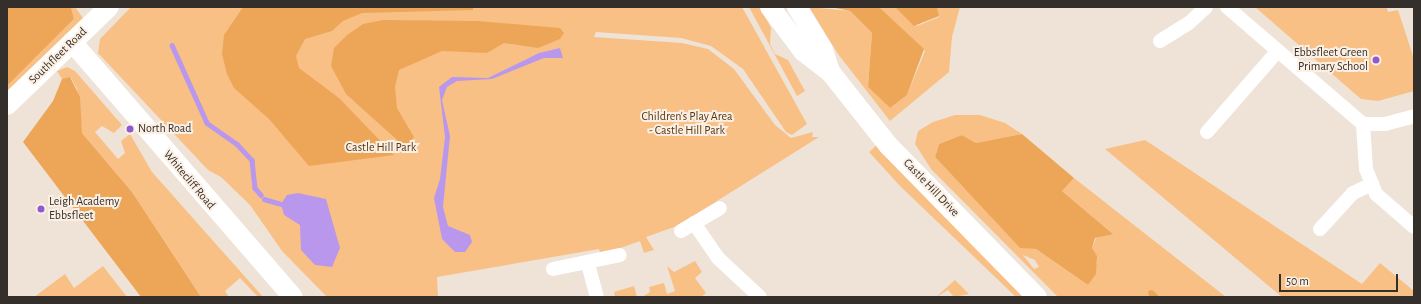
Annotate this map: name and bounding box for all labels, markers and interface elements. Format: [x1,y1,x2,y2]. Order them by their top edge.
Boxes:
street label: Southfleet Road [26,25,90,87]
place label: Ebbsfleet Green Primary School [1294,46,1368,74]
marker: Ebbsfleet Green Primary School [1371,55,1381,65]
park label: Children's Play Area - Castle Hill Park [641,110,733,138]
place label: North Road [138,122,192,136]
marker: North Road [125,124,135,134]
park label: Castle Hill Park [346,141,416,155]
street label: Whitecliff Road [160,148,218,212]
street label: Castle Hill Drive [900,156,962,220]
place label: Leigh Academy Ebbsfleet [49,195,119,223]
marker: Leigh Academy Ebbsfleet [36,204,46,214]
scale bar [1281,266,1400,292]
text: 50 m [1286,275,1309,287]

